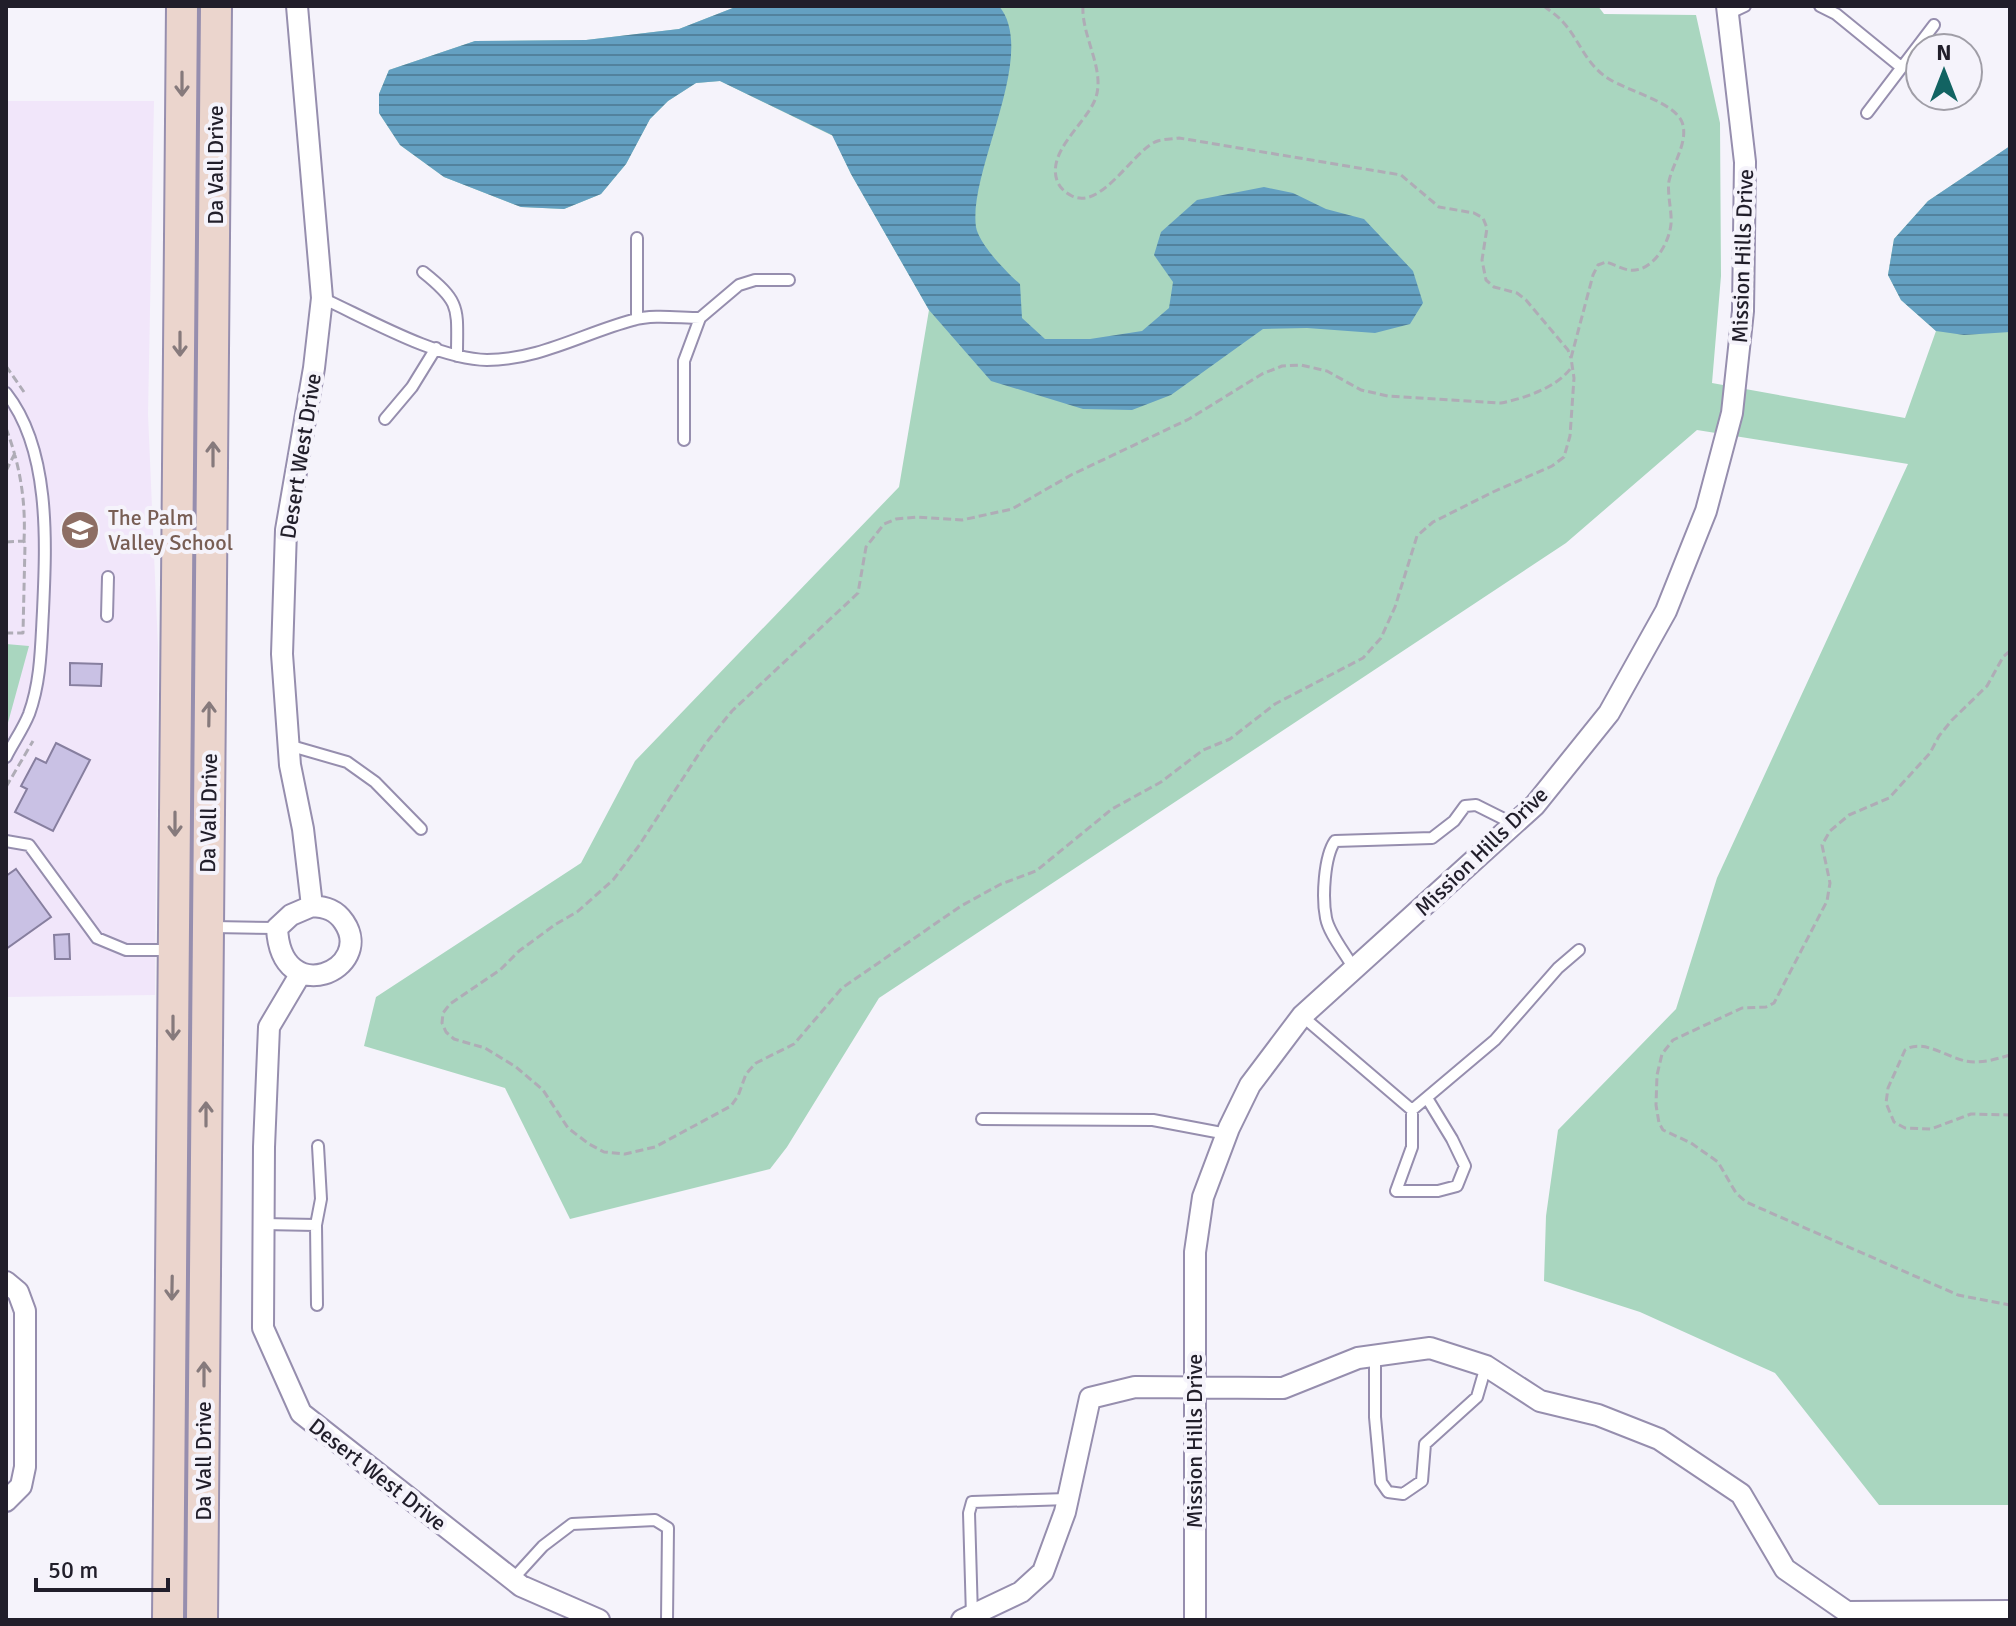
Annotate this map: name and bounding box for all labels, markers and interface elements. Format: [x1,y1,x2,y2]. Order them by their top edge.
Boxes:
north arrow [1904,32,1984,112]
text: N [1936,39,1952,66]
one-way arrow [174,70,190,97]
street label: Da Vall Drive [202,105,229,225]
street label: Mission Hills Drive [1726,168,1759,344]
one-way arrow [172,330,187,357]
street label: Desert West Drive [274,371,327,541]
one-way arrow [205,441,221,468]
place label: The Palm Valley School [108,504,233,556]
school or university icon: The Palm Valley School [59,509,101,551]
one-way arrow [202,701,217,728]
street label: Da Vall Drive [194,753,223,873]
street label: Mission Hills Drive [1409,781,1553,922]
one-way arrow [167,810,183,837]
one-way arrow [166,1014,181,1041]
one-way arrow [198,1101,213,1128]
one-way arrow [164,1274,180,1301]
street label: Mission Hills Drive [1181,1354,1208,1528]
one-way arrow [196,1361,212,1388]
street label: Da Vall Drive [190,1401,217,1521]
street label: Desert West Drive [303,1412,452,1537]
scale bar [36,1542,168,1592]
text: 50 m [48,1555,98,1585]

